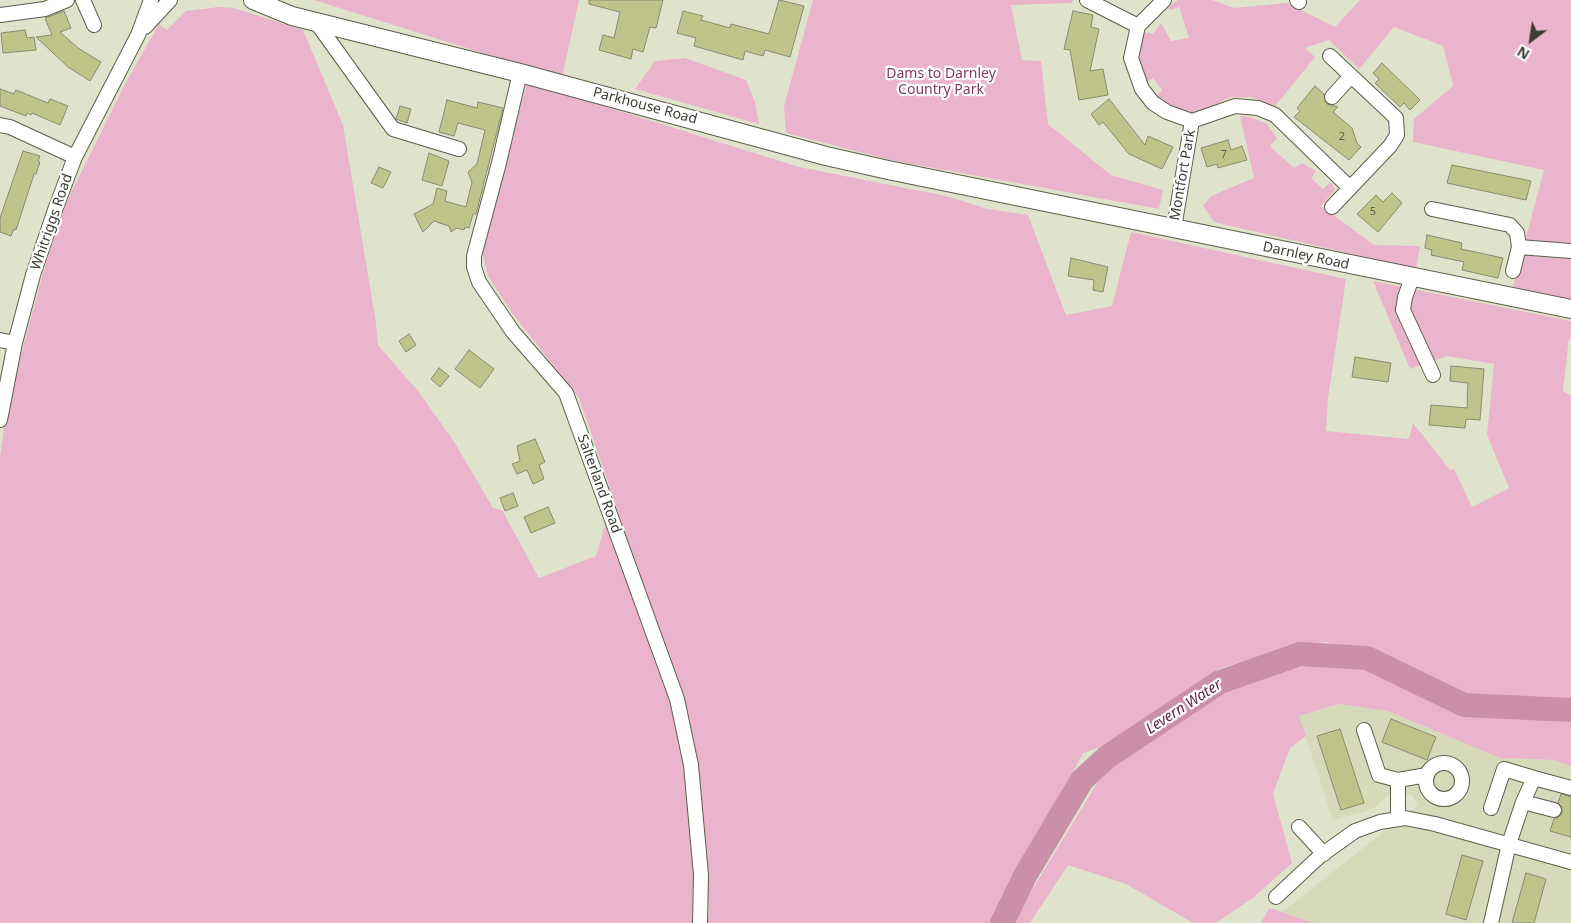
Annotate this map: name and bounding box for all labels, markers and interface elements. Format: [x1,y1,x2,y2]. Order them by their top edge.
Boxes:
north arrow [1506,15,1556,65]
text: N [1513,42,1533,64]
park label: Dams to Darnley Country Park [886,66,996,98]
street label: Parkhouse Road [591,84,699,128]
street label: Montfort Park [1167,128,1199,222]
house number: 2 [1339,130,1345,144]
house number: 7 [1221,148,1227,162]
street label: Whitriggs Road [28,172,76,272]
house number: 5 [1370,205,1376,219]
street label: Darnley Road [1261,239,1351,273]
street label: Salterland Road [573,432,625,536]
water label: Levern Water [1143,676,1225,738]

